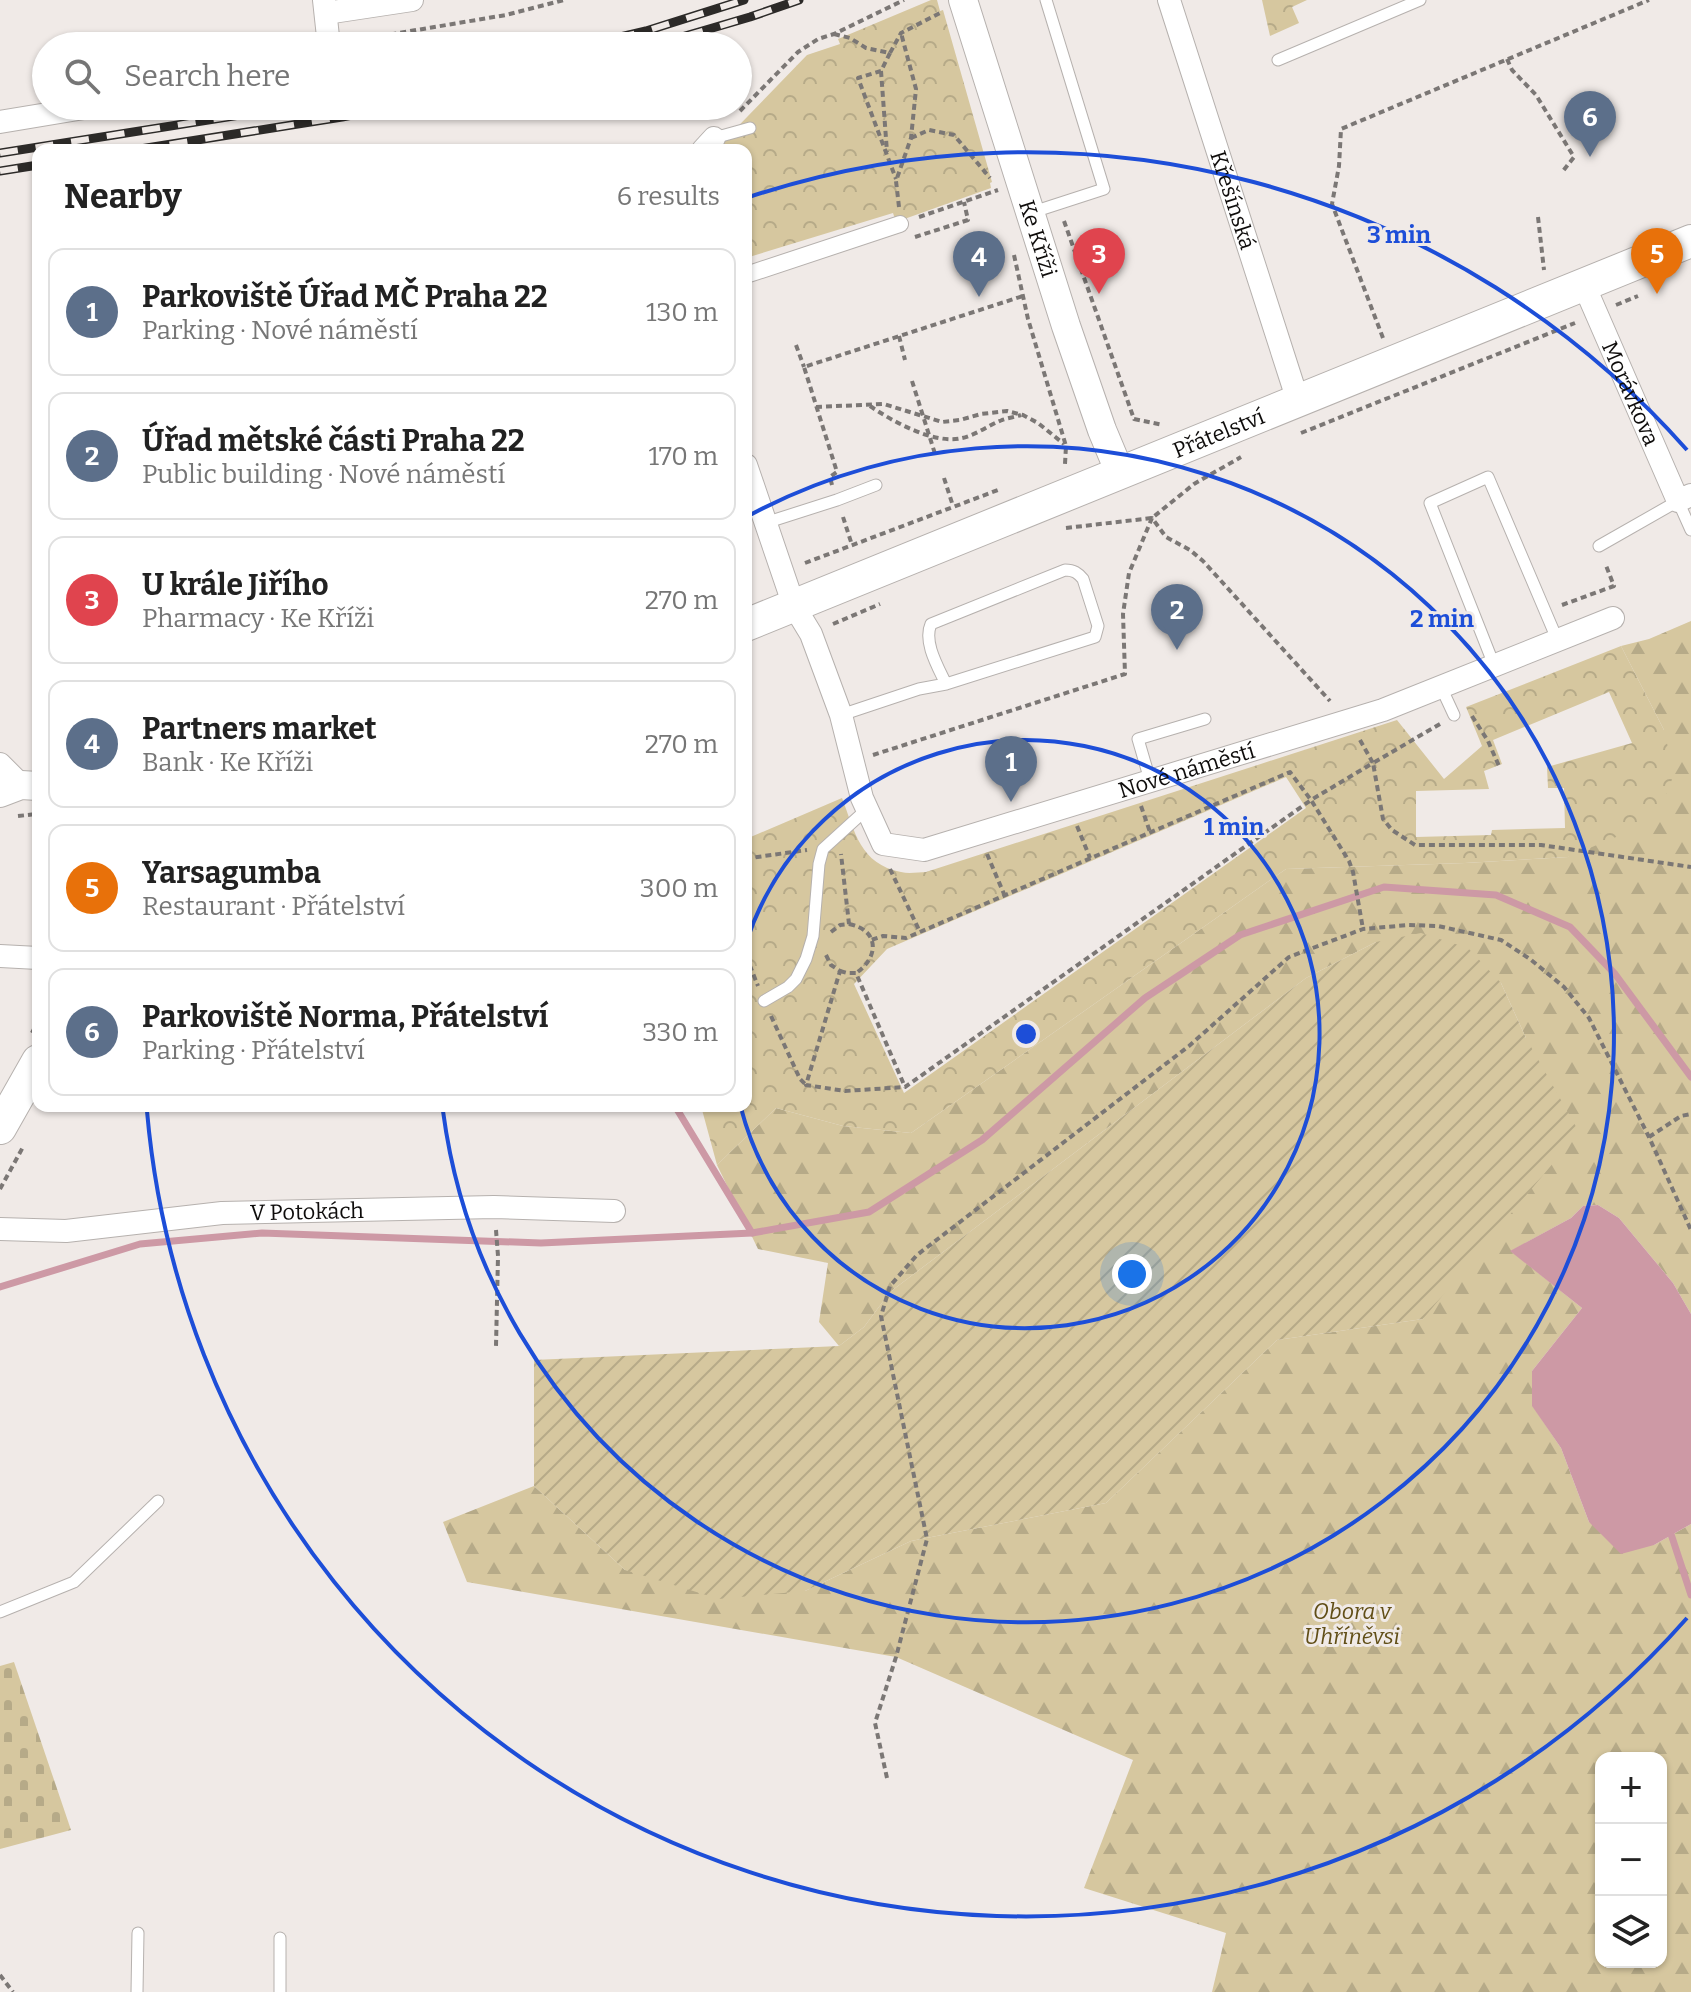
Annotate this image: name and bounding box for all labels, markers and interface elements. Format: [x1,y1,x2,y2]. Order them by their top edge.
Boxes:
search box [32,32,752,120]
icon: search [60,54,104,98]
text: Search here [124,58,291,94]
pin: 6 [1564,91,1616,157]
street label: Křešínská [1204,147,1261,253]
text: Nearby [64,176,182,217]
text: 6 results [617,181,720,212]
street label: Ke Kříži [1013,197,1063,281]
text: 3 min [1367,221,1432,249]
pin: 3 [1073,228,1125,294]
pin: 5 [1631,228,1683,294]
pin: 4 [953,231,1005,297]
text: Parkoviště Úřad MČ Praha 22 [142,279,548,315]
text: 1 [86,297,98,328]
text: 130 m [646,297,718,328]
text: Parking · Nové náměstí [142,315,418,346]
street label: Morávkova [1596,337,1665,450]
street label: Přátelství [1169,403,1269,464]
text: Úřad mětské části Praha 22 [142,423,525,459]
text: 2 [85,441,99,472]
text: 170 m [648,441,718,472]
text: Public building · Nové náměstí [142,459,505,490]
text: U krále Jiřího [142,567,329,603]
pin: 2 [1151,584,1203,650]
text: 3 [85,585,99,616]
text: 270 m [645,585,718,616]
text: Pharmacy · Ke Kříži [142,603,374,634]
text: 2 min [1410,605,1474,633]
text: Partners market [142,711,377,747]
text: 4 [84,729,100,760]
text: 270 m [645,729,718,760]
pin: 1 [985,736,1037,802]
street label: Nové náměstí [1115,737,1258,804]
text: Bank · Ke Kříži [142,747,313,778]
text: 1 min [1204,813,1265,841]
text: Yarsagumba [142,855,321,891]
text: 5 [85,873,99,904]
text: 300 m [640,873,718,904]
text: Restaurant · Přátelství [142,891,405,922]
text: Parkoviště Norma, Přátelství [142,999,548,1035]
text: 6 [84,1017,100,1048]
text: 330 m [642,1017,718,1048]
centre of rings [1012,1020,1040,1048]
text: Parking · Přátelství [142,1035,365,1066]
street label: V Potokách [250,1197,364,1226]
your location [1112,1254,1152,1294]
park label: Obora v Uhříněvsi [1304,1598,1400,1650]
map controls [1595,1752,1667,1968]
button: + [1595,1752,1667,1824]
button: − [1595,1824,1667,1896]
button: layers [1595,1896,1667,1968]

